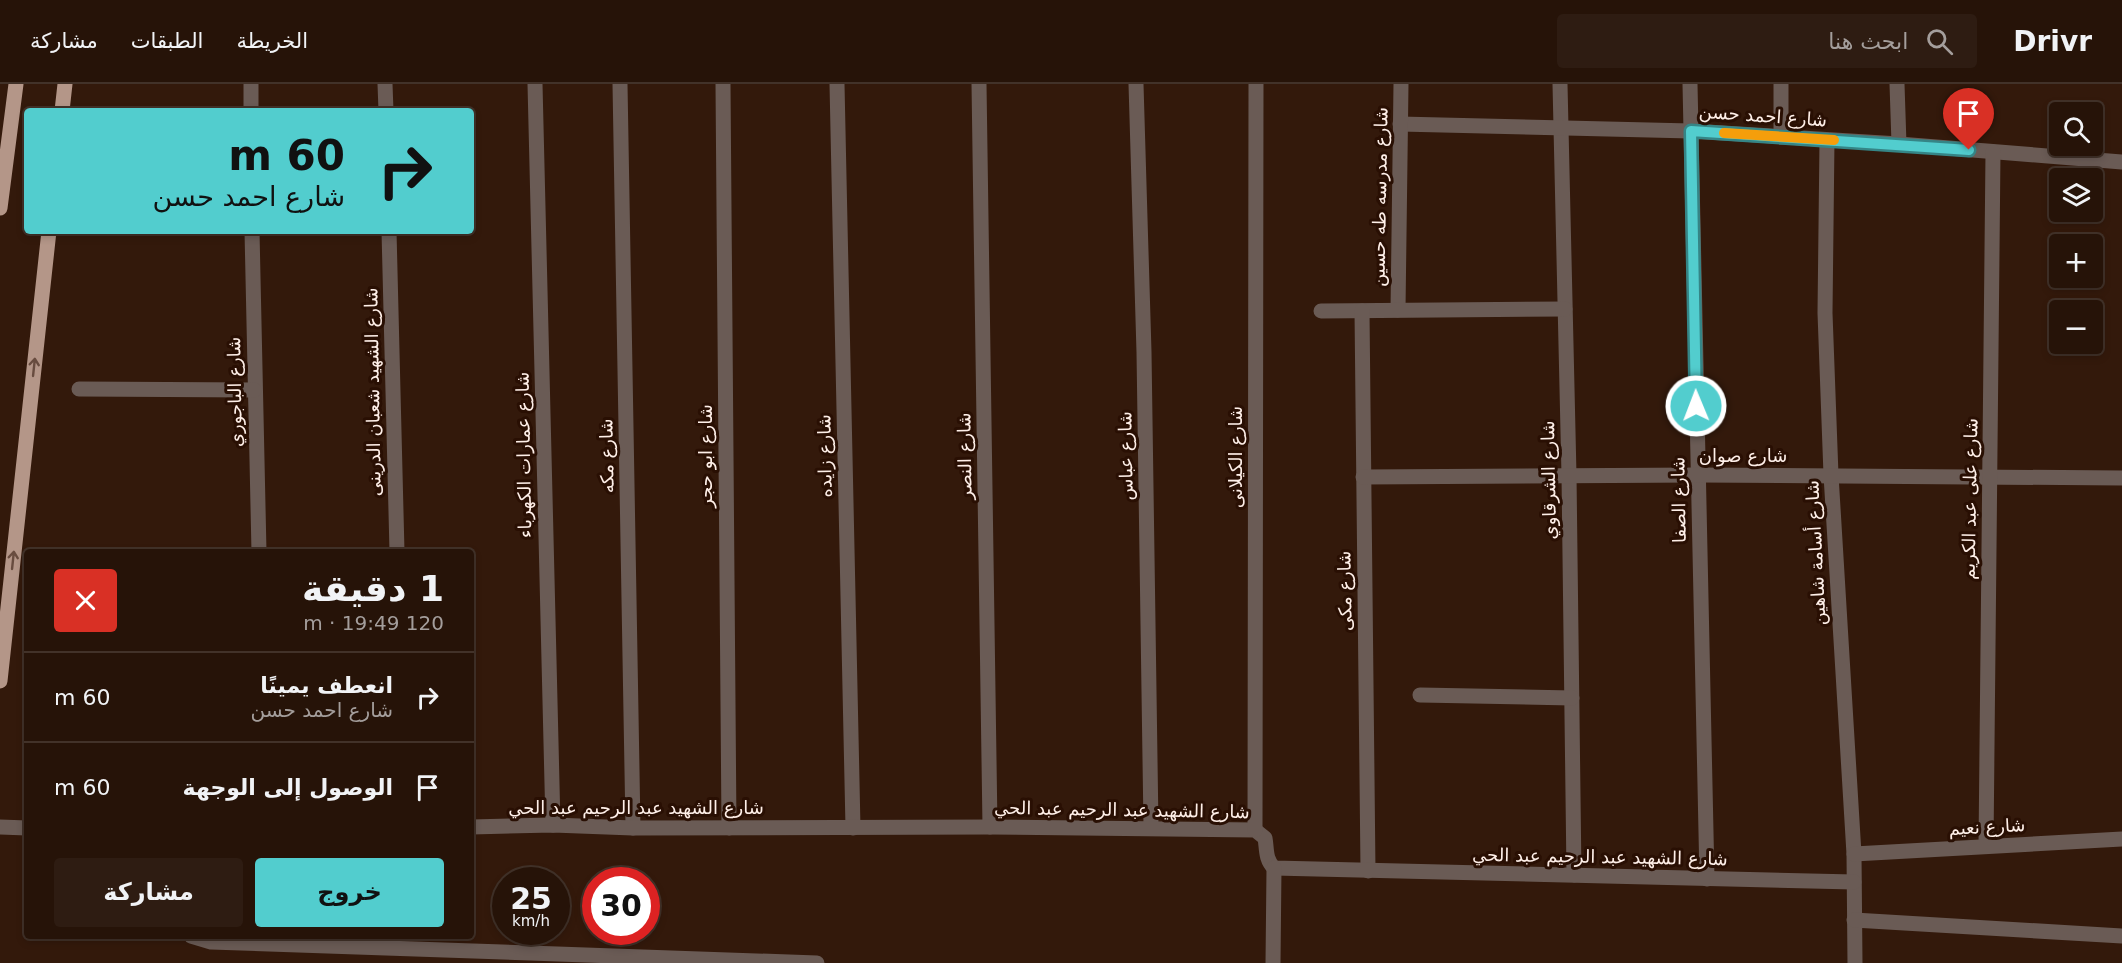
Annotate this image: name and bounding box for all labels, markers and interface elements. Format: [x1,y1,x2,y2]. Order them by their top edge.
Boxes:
search box [1557,14,1977,68]
icon: search [1923,25,1956,58]
text: Drivr [2013,25,2092,58]
text: مشاركة [30,29,98,53]
text: الطبقات [131,29,203,53]
text: الخريطة [236,29,308,53]
text: ابحث هنا [1828,29,1908,54]
pin [1943,88,1994,150]
icon: arrive [1952,97,1985,130]
street label: شارع احمد حسن [1698,101,1828,131]
map controls [2049,102,2103,354]
button: search [2049,102,2103,156]
street label: شارع مدرسه طه حسين [1367,107,1393,287]
text: 60 m [228,131,345,180]
icon: right [366,132,444,210]
button: layers [2049,168,2103,222]
text: شارع احمد حسن [153,181,345,212]
button: + [2049,234,2103,288]
street label: شارع الشهيد شعبان الدرينى [360,287,386,497]
button: − [2049,300,2103,354]
street label: شارع الباجوري [223,337,247,447]
one-way arrow [29,357,40,377]
street label: شارع عمارات الكهرباء [512,372,536,538]
position arrow [1664,374,1728,438]
street label: شارع ابو حجر [695,404,717,509]
street label: شارع الكيلانى [1225,406,1247,508]
street label: شارع عباس [1114,411,1138,501]
street label: شارع النصر [953,412,977,501]
street label: شارع زايده [813,414,837,498]
street label: شارع مكه [595,418,619,494]
street label: شارع على عبد الكريم [1958,418,1982,580]
street label: شارع الشرقاوي [1537,420,1561,540]
street label: شارع صوان [1699,445,1787,467]
street label: شارع الصفا [1667,457,1691,543]
street label: شارع أسامة شاهين [1800,480,1831,626]
one-way arrow [8,551,19,571]
street label: شارع مكى [1333,551,1357,631]
text: 1 دقيقة [302,568,444,609]
button: close [54,569,117,632]
text: 120 m · 19:49 [303,611,444,635]
text: انعطف يمينًا [260,673,393,698]
icon: right [411,681,444,714]
text: 60 m [54,685,110,710]
text: شارع احمد حسن [250,698,393,722]
icon: arrive [411,771,444,804]
text: 60 m [54,775,110,800]
text: الوصول إلى الوجهة [183,775,393,800]
street label: شارع الشهيد عبد الرحيم عبد الحي [508,797,764,819]
street label: شارع الشهيد عبد الرحيم عبد الحي [994,797,1250,823]
street label: شارع نعيم [1948,814,2026,840]
street label: شارع الشهيد عبد الرحيم عبد الحي [1472,844,1728,870]
button: مشاركة [54,858,243,927]
button: خروج [255,858,444,927]
speed limit sign: 30 [582,867,660,945]
text: 25 [510,881,552,916]
text: km/h [512,912,550,930]

